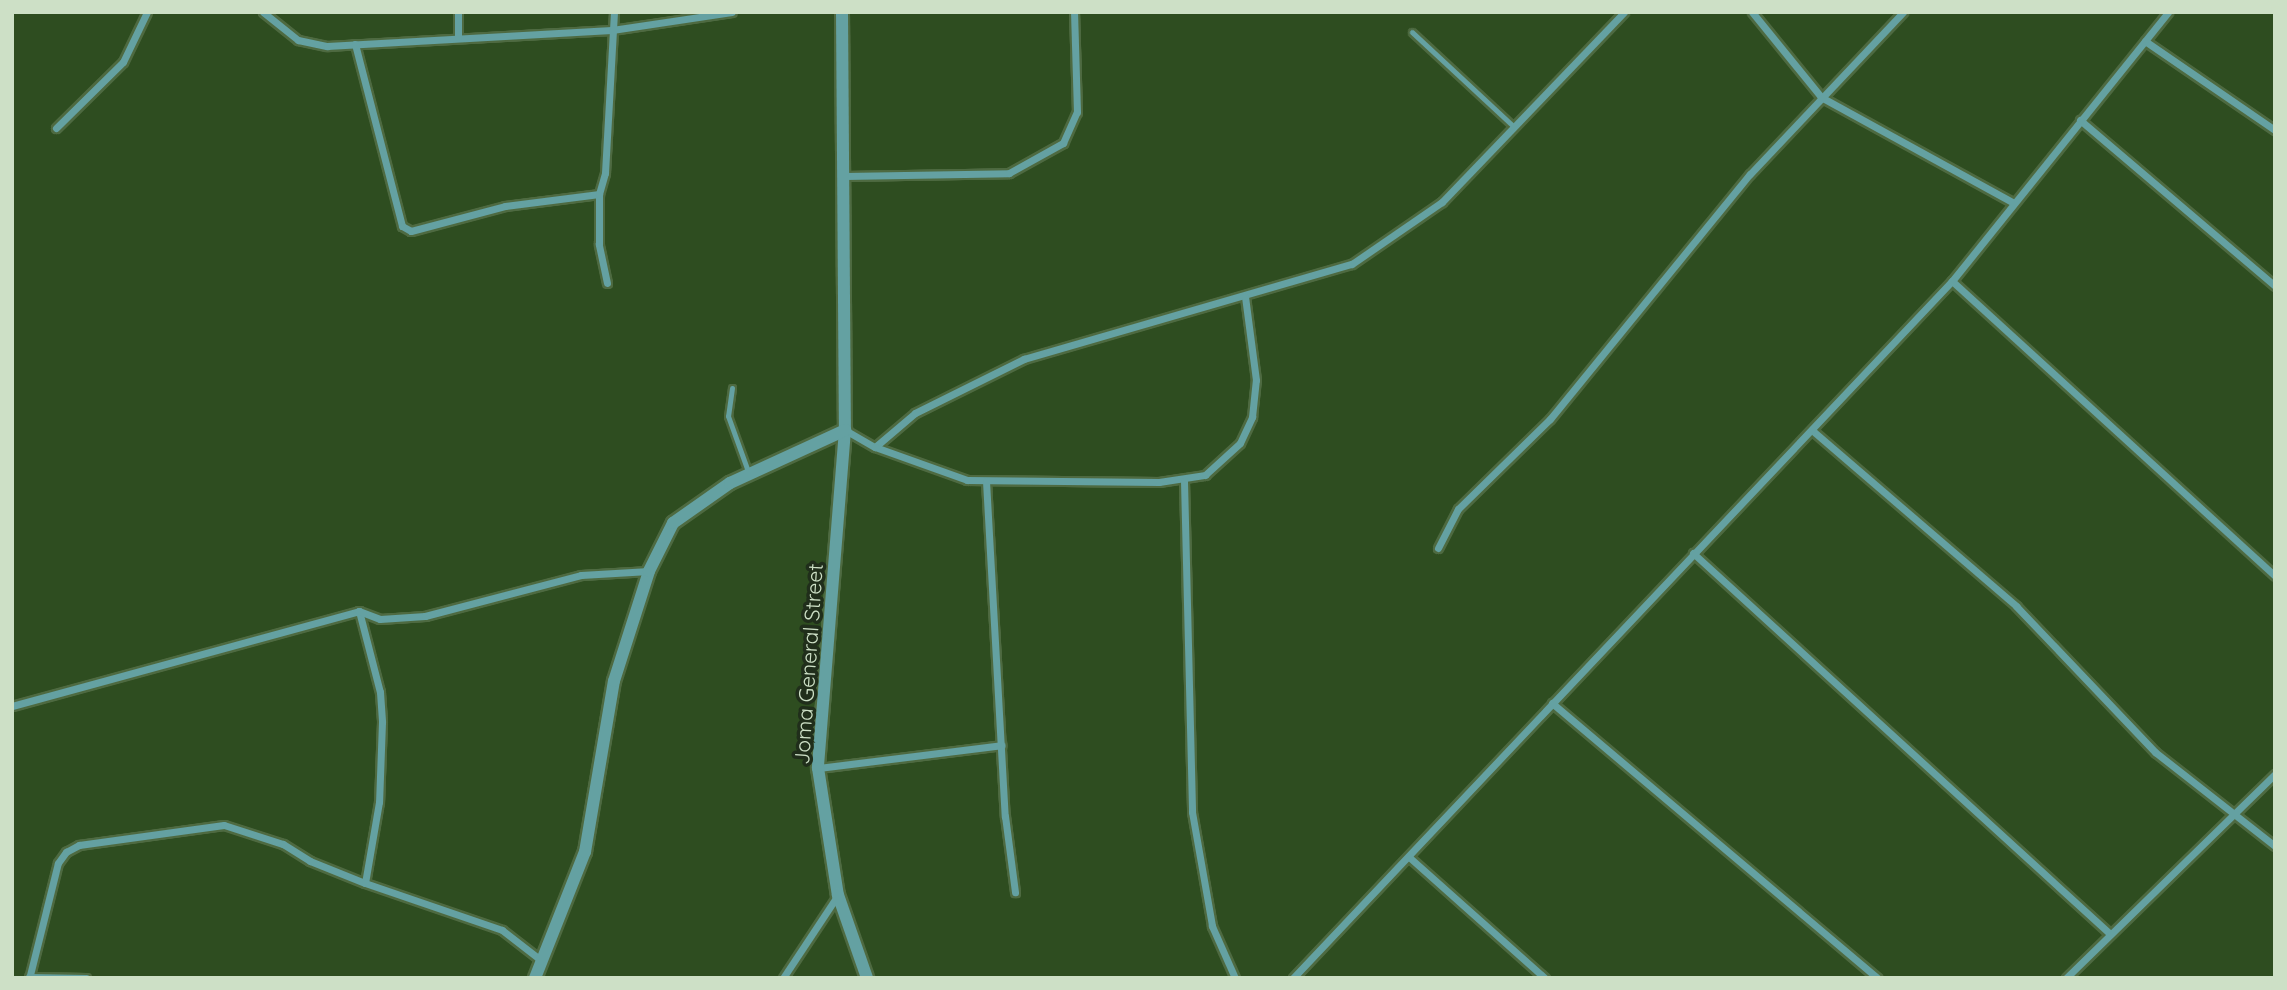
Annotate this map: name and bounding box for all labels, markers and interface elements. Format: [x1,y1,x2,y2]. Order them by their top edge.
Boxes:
street label: Joma General Street [788,563,828,765]

